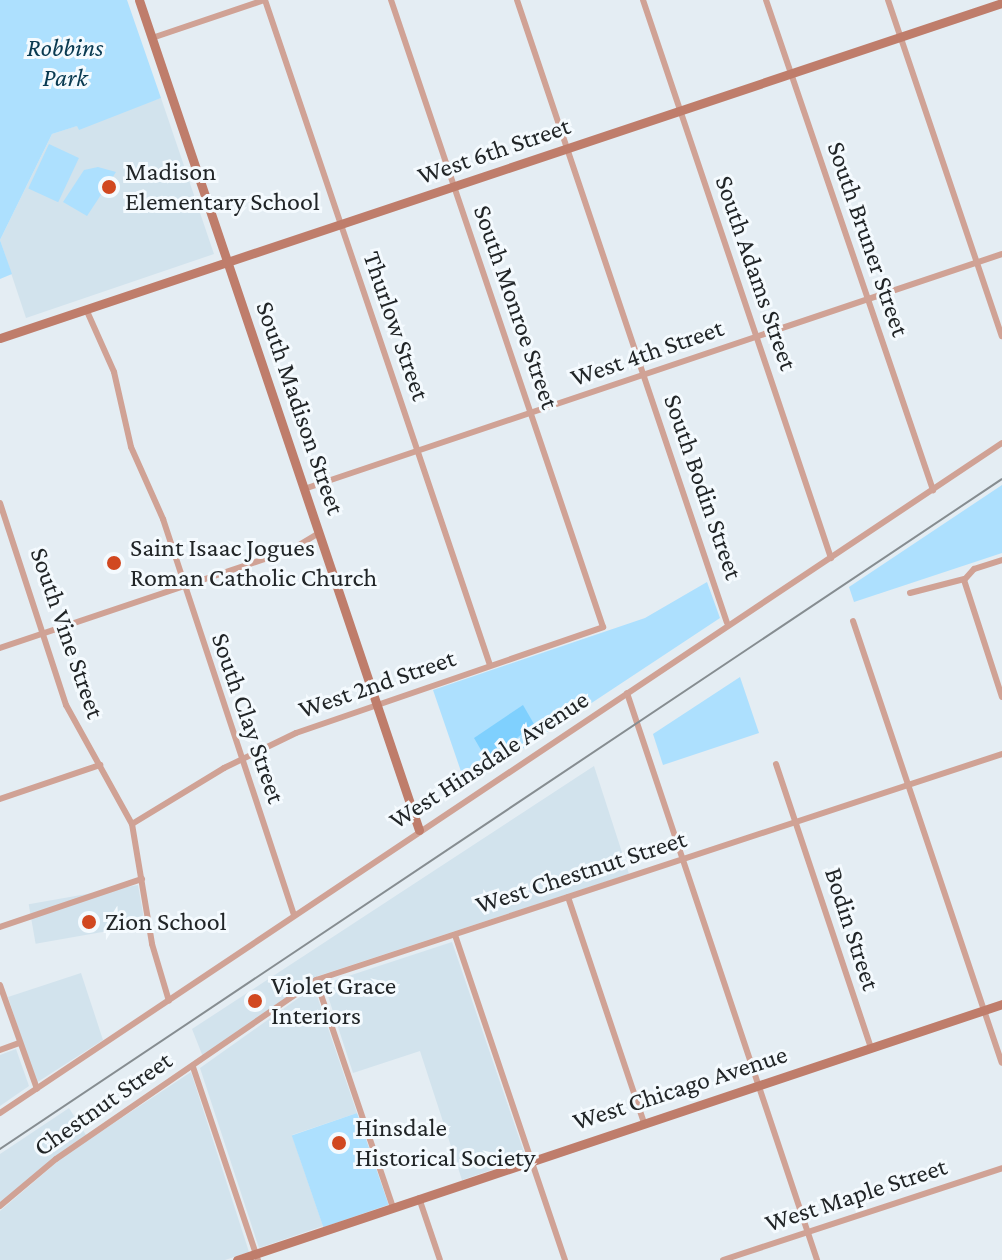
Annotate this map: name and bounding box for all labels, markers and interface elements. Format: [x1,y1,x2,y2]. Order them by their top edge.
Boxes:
park label: Robbins Park [27,32,103,94]
street label: West 6th Street [414,110,574,192]
street label: South Bruner Street [820,137,916,341]
place label: Madison Elementary School [125,156,320,218]
street label: South Adams Street [708,172,804,374]
marker: Madison Elementary School [100,178,118,196]
street label: South Monroe Street [466,201,566,413]
street label: Thurlow Street [356,247,436,405]
street label: South Madison Street [249,297,351,519]
street label: West 4th Street [567,312,727,394]
street label: South Bodin Street [657,390,749,584]
place label: Saint Isaac Jogues Roman Catholic Church [130,532,377,594]
street label: South Vine Street [23,543,111,723]
marker: Saint Isaac Jogues Roman Catholic Church [105,554,123,572]
street label: South Clay Street [204,629,292,807]
street label: West 2nd Street [295,643,459,725]
street label: West Hinsdale Avenue [383,684,595,836]
street label: West Chestnut Street [472,823,690,921]
street label: Bodin Street [817,864,887,994]
place label: Zion School [105,906,226,938]
marker: Zion School [80,913,98,931]
place label: Violet Grace Interiors [271,970,396,1032]
marker: Violet Grace Interiors [246,992,264,1010]
street label: West Chicago Avenue [569,1039,791,1137]
street label: Chestnut Street [28,1045,178,1163]
place label: Hinsdale Historical Society [355,1112,535,1174]
marker: Hinsdale Historical Society [330,1134,348,1152]
street label: West Maple Street [761,1151,951,1239]

